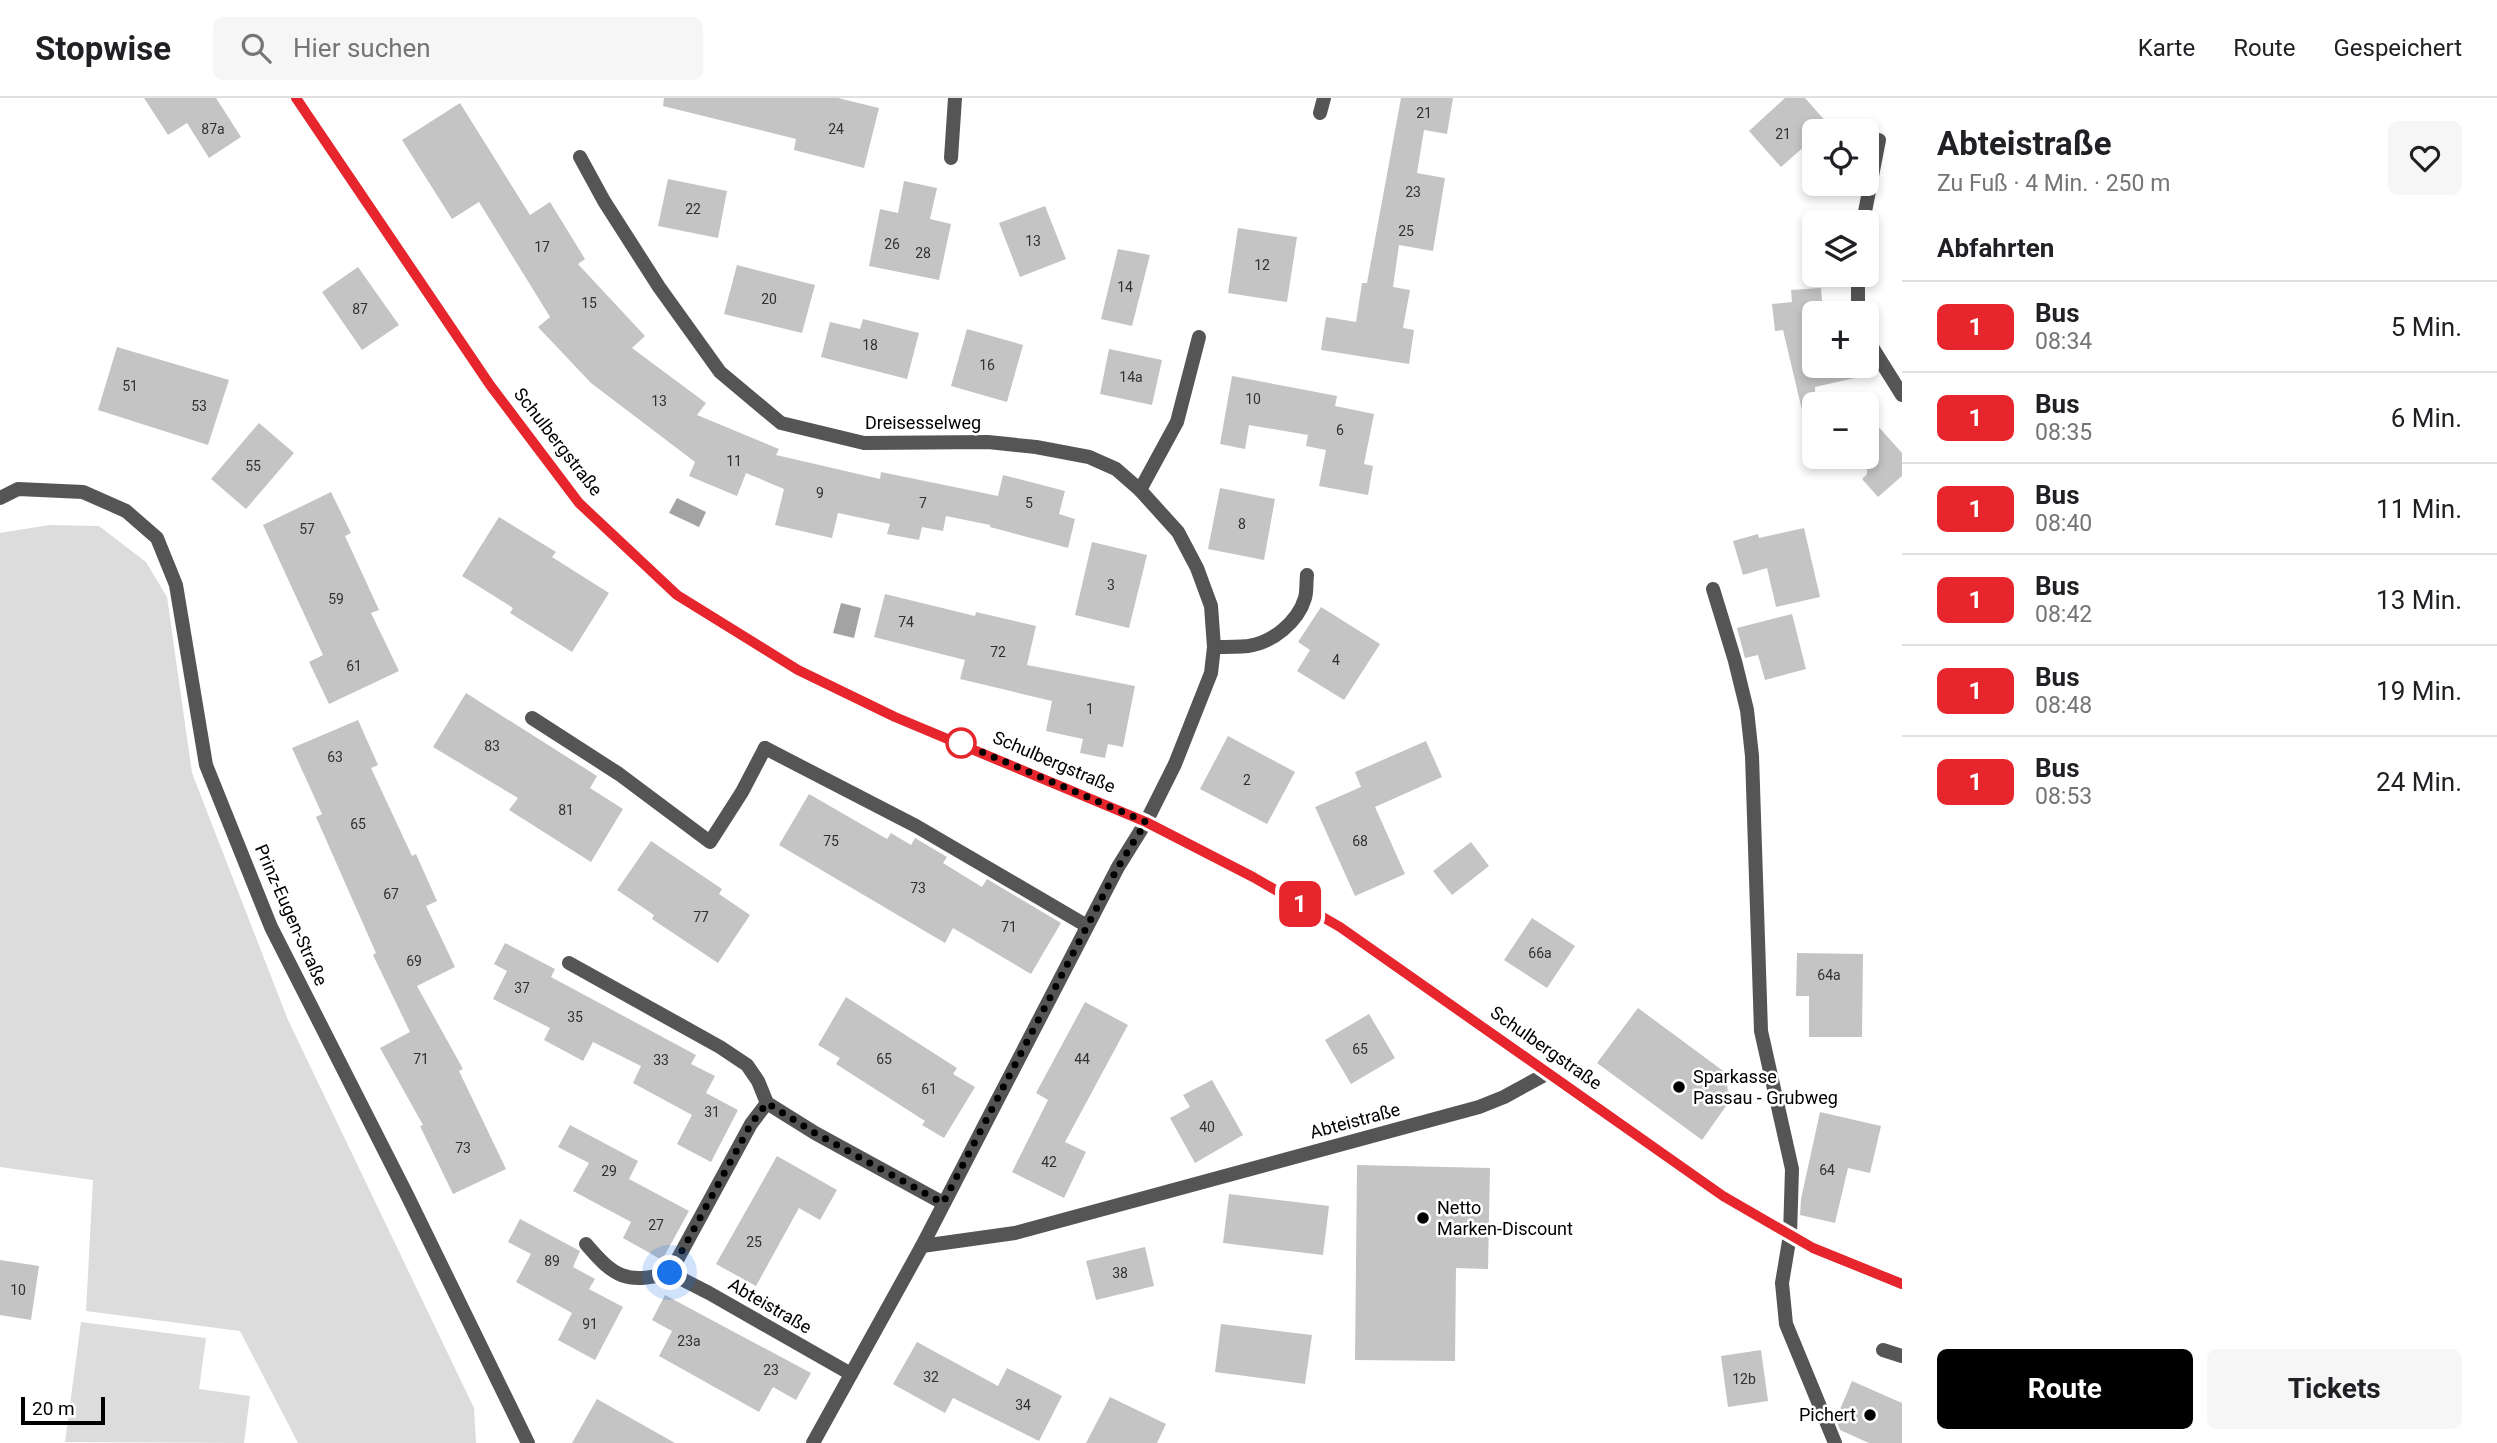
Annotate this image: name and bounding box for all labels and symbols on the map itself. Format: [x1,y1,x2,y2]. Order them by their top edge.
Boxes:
house number: 21 [1416,105,1432,121]
house number: 87a [201,121,225,137]
house number: 24 [828,121,844,137]
house number: 21 [1775,126,1791,142]
house number: 23 [1405,184,1421,200]
house number: 22 [685,201,701,217]
house number: 25 [1398,223,1414,239]
house number: 13 [1025,233,1041,249]
house number: 26 [884,236,900,252]
house number: 17 [534,239,550,255]
house number: 28 [915,245,931,261]
house number: 12 [1254,257,1270,273]
house number: 14 [1117,279,1133,295]
house number: 20 [761,291,777,307]
house number: 15 [581,295,597,311]
house number: 87 [352,301,368,317]
house number: 18 [862,337,878,353]
house number: 16 [979,357,995,373]
house number: 14a [1119,369,1143,385]
house number: 51 [122,378,138,394]
street label: Schulbergstraße [510,384,607,500]
house number: 10 [1245,391,1261,407]
house number: 13 [651,393,667,409]
house number: 53 [191,398,207,414]
street label: Dreisesselweg [865,412,981,433]
house number: 6 [1336,422,1344,438]
house number: 11 [726,453,742,469]
house number: 55 [245,458,261,474]
house number: 9 [816,485,824,501]
house number: 7 [919,495,927,511]
house number: 5 [1025,495,1033,511]
house number: 8 [1238,516,1246,532]
house number: 57 [299,521,315,537]
house number: 3 [1107,577,1115,593]
house number: 59 [328,591,344,607]
house number: 74 [898,614,914,630]
house number: 72 [990,644,1006,660]
house number: 4 [1332,652,1340,668]
house number: 61 [346,658,362,674]
house number: 1 [1086,701,1094,717]
street label: Schulbergstraße [990,726,1119,797]
unlabelled marker [946,728,976,758]
house number: 83 [484,738,500,754]
house number: 63 [327,749,343,765]
house number: 2 [1243,772,1251,788]
house number: 81 [558,802,574,818]
house number: 65 [350,816,366,832]
house number: 75 [823,833,839,849]
house number: 68 [1352,833,1368,849]
street label: Prinz-Eugen-Straße [251,841,332,989]
house number: 73 [910,880,926,896]
line badge: 1 [1277,881,1323,927]
house number: 67 [383,886,399,902]
house number: 77 [693,909,709,925]
house number: 71 [1001,919,1017,935]
house number: 66a [1528,945,1552,961]
house number: 69 [406,953,422,969]
house number: 64a [1817,967,1841,983]
house number: 37 [514,980,530,996]
street label: Schulbergstraße [1487,1001,1606,1094]
house number: 35 [567,1009,583,1025]
house number: 65 [1352,1041,1368,1057]
house number: 71 [413,1051,429,1067]
house number: 65 [876,1051,892,1067]
house number: 44 [1074,1051,1090,1067]
house number: 33 [653,1052,669,1068]
place label: Sparkasse Passau - Grubweg [1693,1066,1838,1108]
marker: Sparkasse Passau - Grubweg [1671,1079,1687,1095]
house number: 61 [921,1081,937,1097]
street label: Abteistraße [1307,1098,1402,1143]
house number: 31 [704,1104,720,1120]
house number: 40 [1199,1119,1215,1135]
house number: 73 [455,1140,471,1156]
house number: 42 [1041,1154,1057,1170]
house number: 64 [1819,1162,1835,1178]
house number: 29 [601,1163,617,1179]
place label: Netto Marken-Discount [1437,1197,1573,1239]
marker: Netto Marken-Discount [1415,1210,1431,1226]
house number: 27 [648,1217,664,1233]
house number: 25 [746,1234,762,1250]
house number: 89 [544,1253,560,1269]
your location [652,1255,687,1290]
house number: 38 [1112,1265,1128,1281]
street label: Abteistraße [725,1273,816,1338]
house number: 10 [10,1282,26,1298]
house number: 91 [582,1316,598,1332]
house number: 23a [677,1333,701,1349]
house number: 23 [763,1362,779,1378]
house number: 32 [923,1369,939,1385]
house number: 12b [1732,1371,1756,1387]
scale bar [21,1394,105,1426]
house number: 34 [1015,1397,1031,1413]
place label: Pichert [1799,1404,1856,1425]
marker: Pichert [1862,1407,1878,1423]

